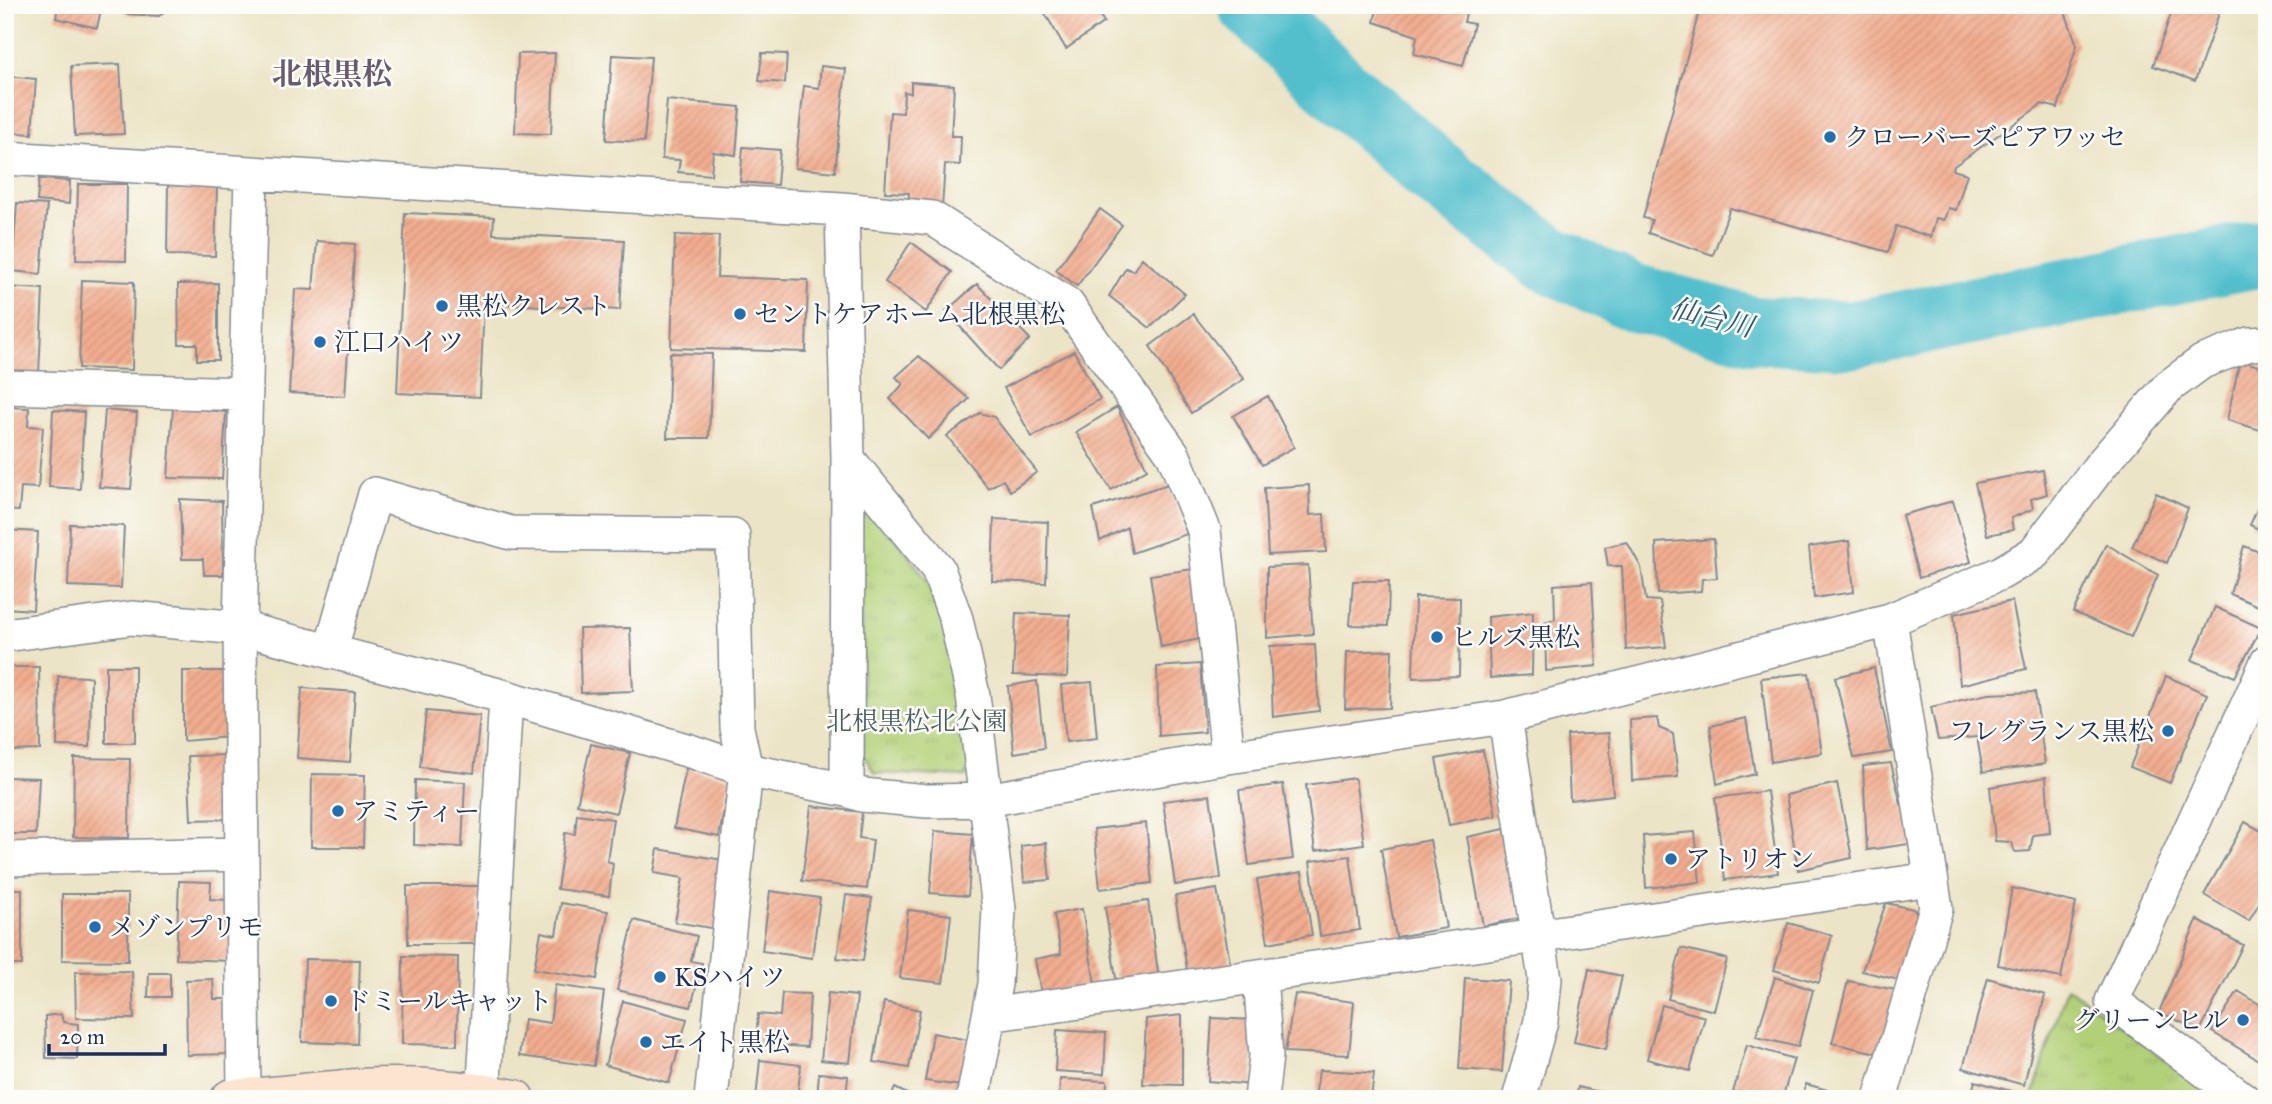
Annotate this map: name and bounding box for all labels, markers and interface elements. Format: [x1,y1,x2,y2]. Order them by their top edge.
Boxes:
district label: 北根黒松 [272,56,392,92]
place label: クローバーズピアワッセ [1844,121,2126,153]
marker: クローバーズピアワッセ [1822,129,1838,145]
place label: 黒松クレスト [456,290,611,322]
water label: 仙台川 [1667,290,1760,345]
marker: 黒松クレスト [434,298,450,314]
place label: セントケアホーム北根黒松 [754,298,1065,330]
marker: セントケアホーム北根黒松 [732,306,748,322]
place label: 江口ハイツ [334,326,464,358]
marker: 江口ハイツ [312,334,328,350]
place label: ヒルズ黒松 [1451,621,1580,653]
marker: ヒルズ黒松 [1429,629,1445,645]
park label: 北根黒松北公園 [826,705,1008,737]
place label: フレグランス黒松 [1948,715,2154,747]
marker: フレグランス黒松 [2160,723,2176,739]
place label: アミティー [352,795,480,827]
marker: アミティー [330,803,346,819]
place label: アトリオン [1685,843,1815,875]
marker: アトリオン [1663,851,1679,867]
place label: メゾンプリモ [109,911,263,943]
marker: メゾンプリモ [87,919,103,935]
place label: KSハイツ [674,961,785,993]
marker: KSハイツ [652,969,668,985]
place label: ドミールキャット [345,985,552,1017]
marker: ドミールキャット [323,993,339,1009]
place label: グリーンヒル [2074,1004,2229,1036]
marker: グリーンヒル [2235,1012,2251,1028]
scale bar [49,1013,164,1057]
text: 20 m [60,1024,105,1050]
place label: エイト黒松 [660,1026,790,1058]
marker: エイト黒松 [638,1034,654,1050]

